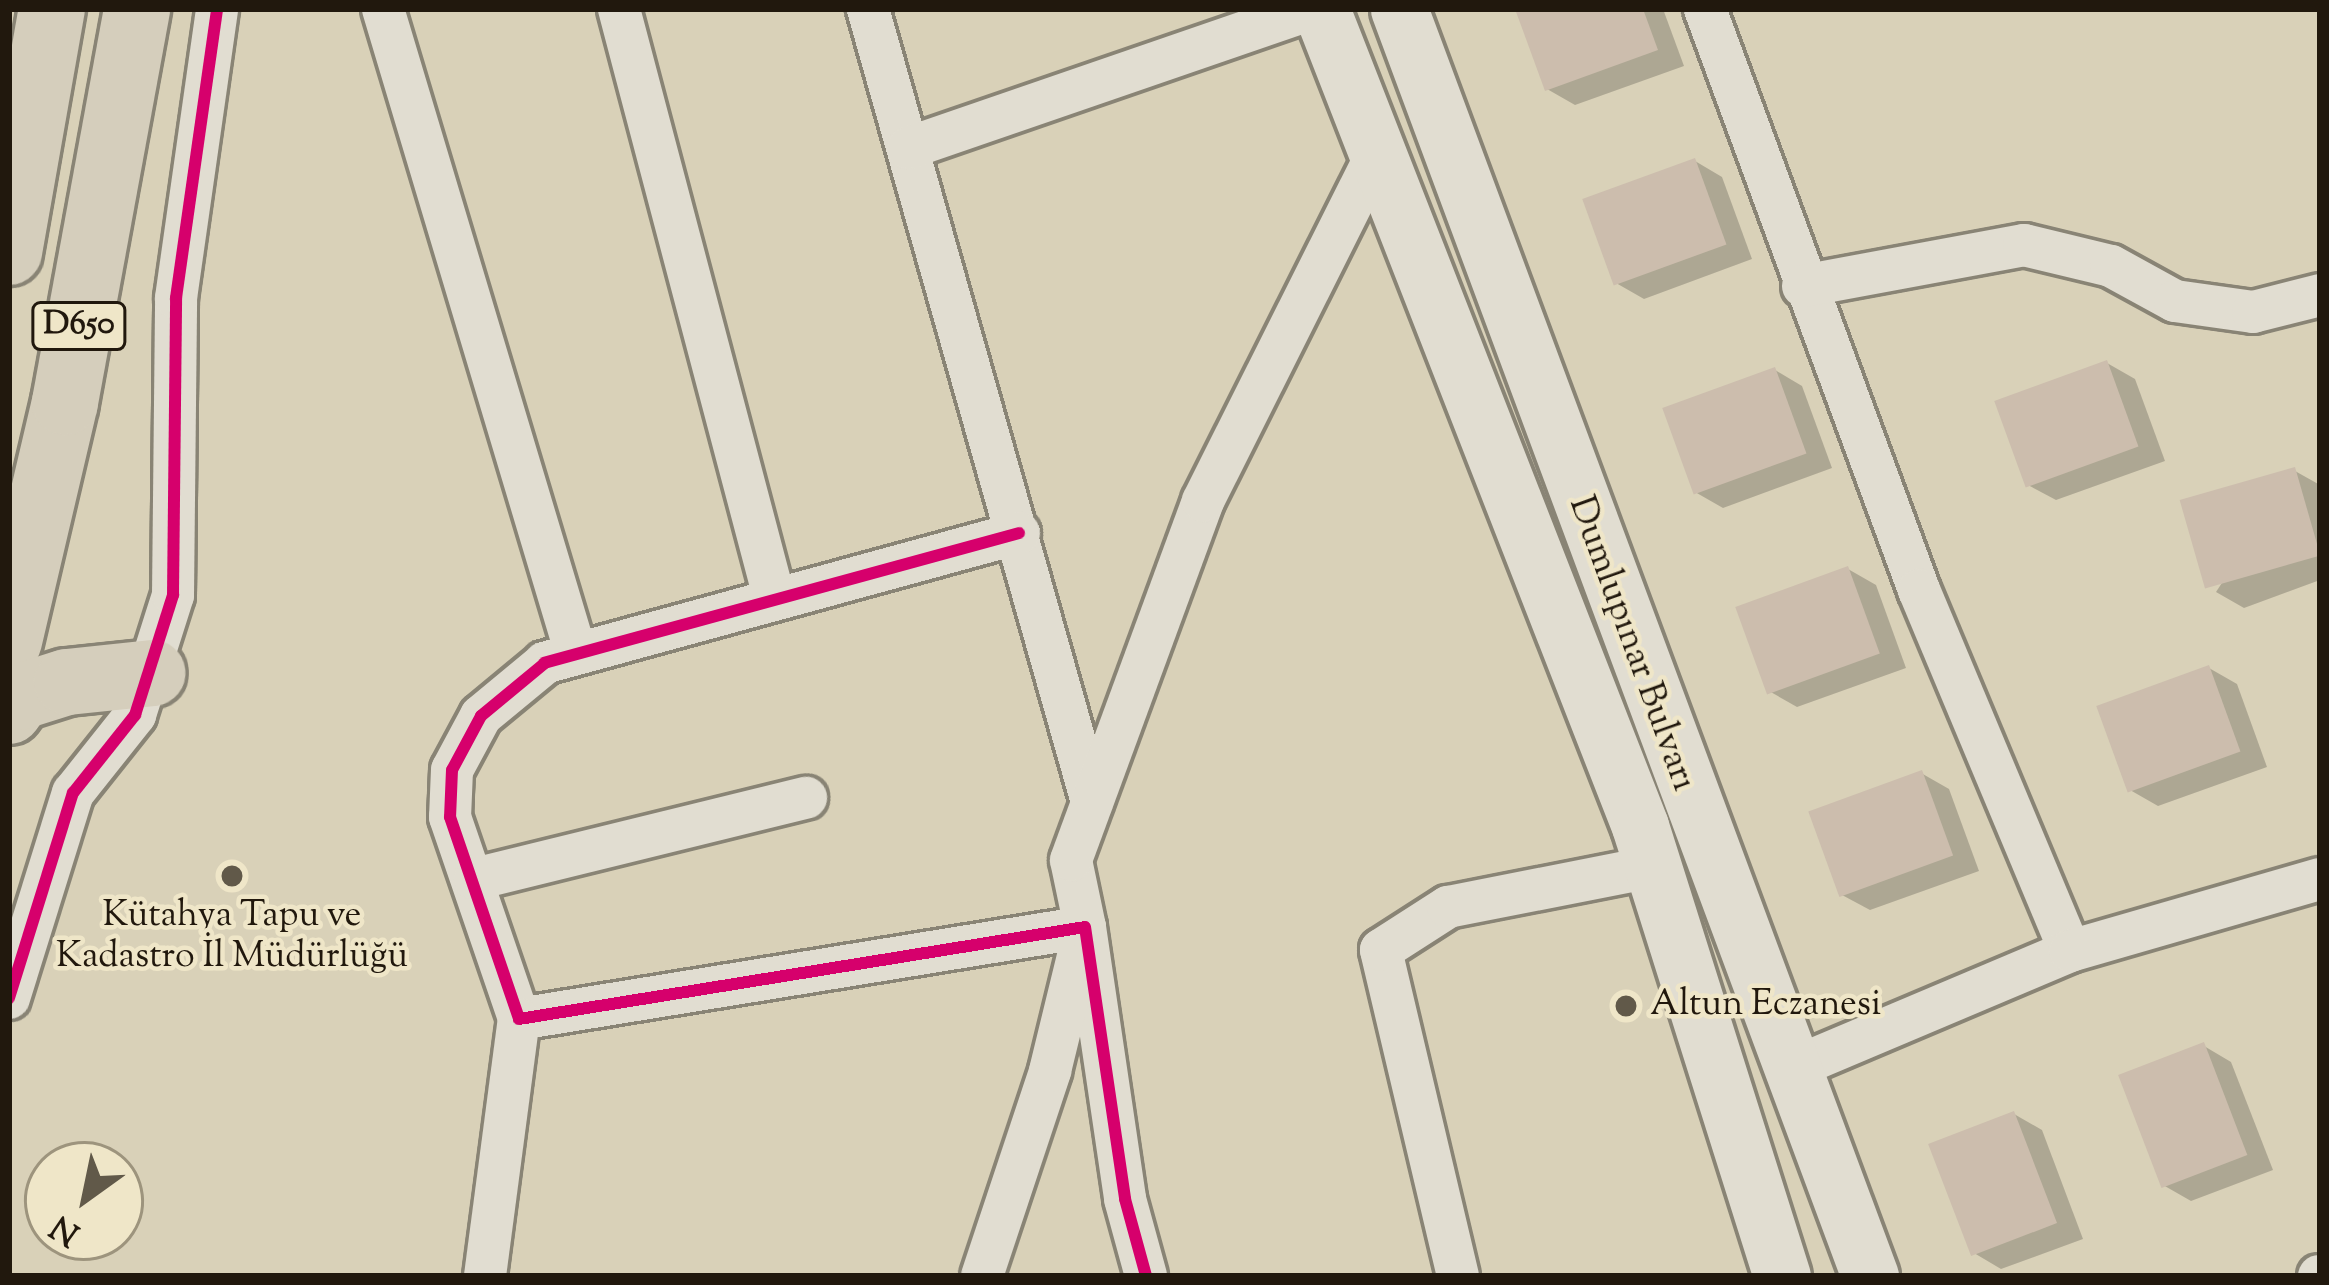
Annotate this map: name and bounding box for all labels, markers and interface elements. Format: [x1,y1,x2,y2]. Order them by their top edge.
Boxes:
road number: D650 [31,299,127,353]
street label: Dumlupınar Bulvarı [1558,491,1704,797]
marker: Kütahya Tapu ve Kadastro İl Müdürlüğü [219,863,245,889]
place label: Kütahya Tapu ve Kadastro İl Müdürlüğü [56,894,408,979]
place label: Altun Eczanesi [1650,984,1881,1028]
marker: Altun Eczanesi [1613,993,1639,1019]
north arrow [24,1141,144,1261]
text: N [42,1201,90,1256]

